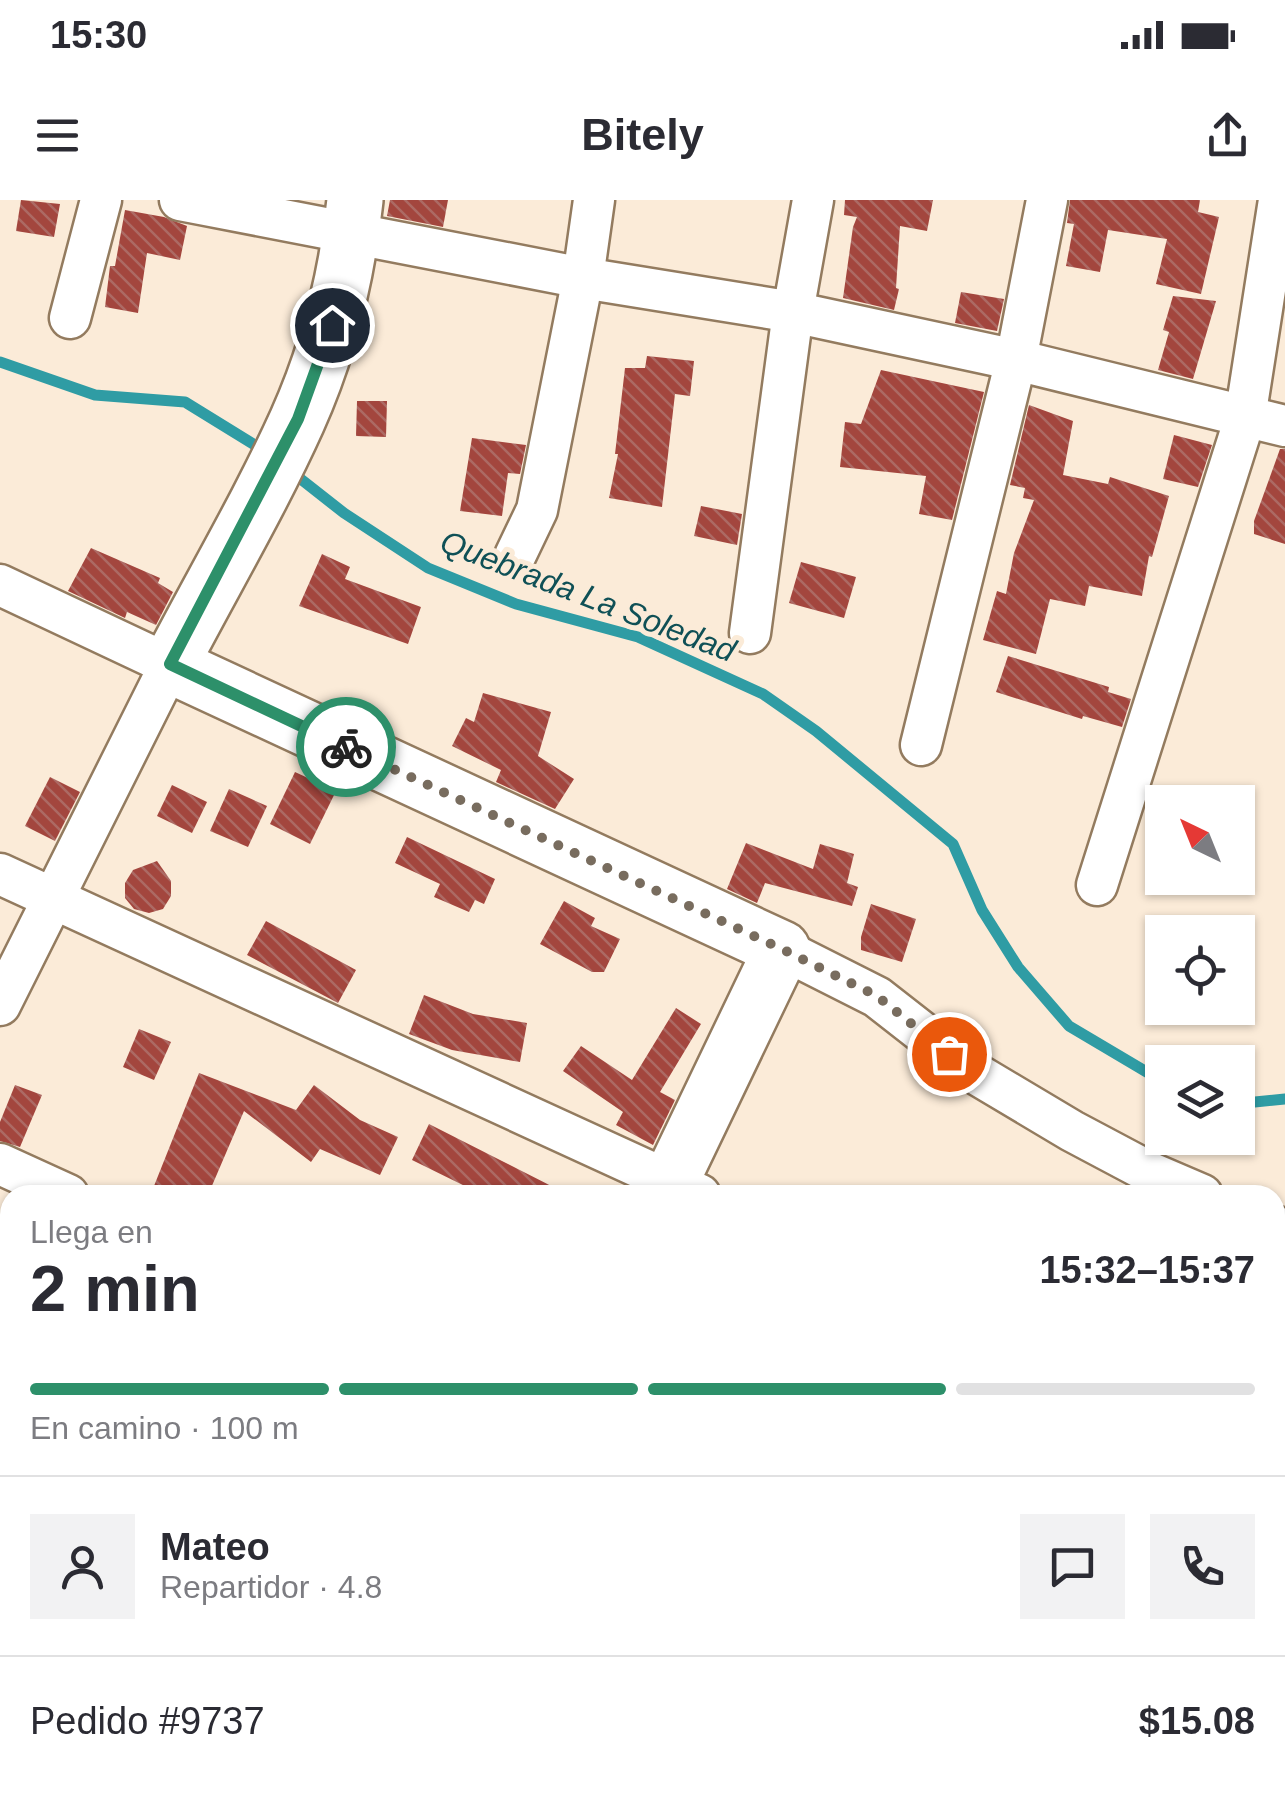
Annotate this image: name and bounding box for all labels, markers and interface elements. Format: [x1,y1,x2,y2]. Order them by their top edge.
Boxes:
text: 15:30 [50,14,147,56]
icon: menu [30,108,85,163]
icon: share [1200,108,1255,163]
text: Bitely [581,109,704,160]
pin [290,283,375,368]
icon: home [305,298,360,353]
water label: Quebrada La Soledad [435,523,742,669]
courier [296,697,396,797]
icon: bike [319,720,374,775]
north arrow [1145,785,1255,895]
map controls [1145,785,1255,1155]
button: locate [1145,915,1255,1025]
pin [907,1012,992,1097]
icon: bag [922,1027,977,1082]
button: layers [1145,1045,1255,1155]
text: Llega en [30,1214,153,1250]
text: 15:32–15:37 [1039,1249,1255,1291]
text: 2 min [30,1252,200,1325]
text: En camino · 100 m [30,1410,299,1446]
button: person [30,1514,135,1619]
button: chat [1020,1514,1125,1619]
button: phone [1150,1514,1255,1619]
text: Mateo [160,1526,270,1568]
text: Repartidor · 4.8 [160,1569,382,1605]
text: Pedido #9737 [30,1700,265,1742]
text: $15.08 [1139,1700,1255,1742]

